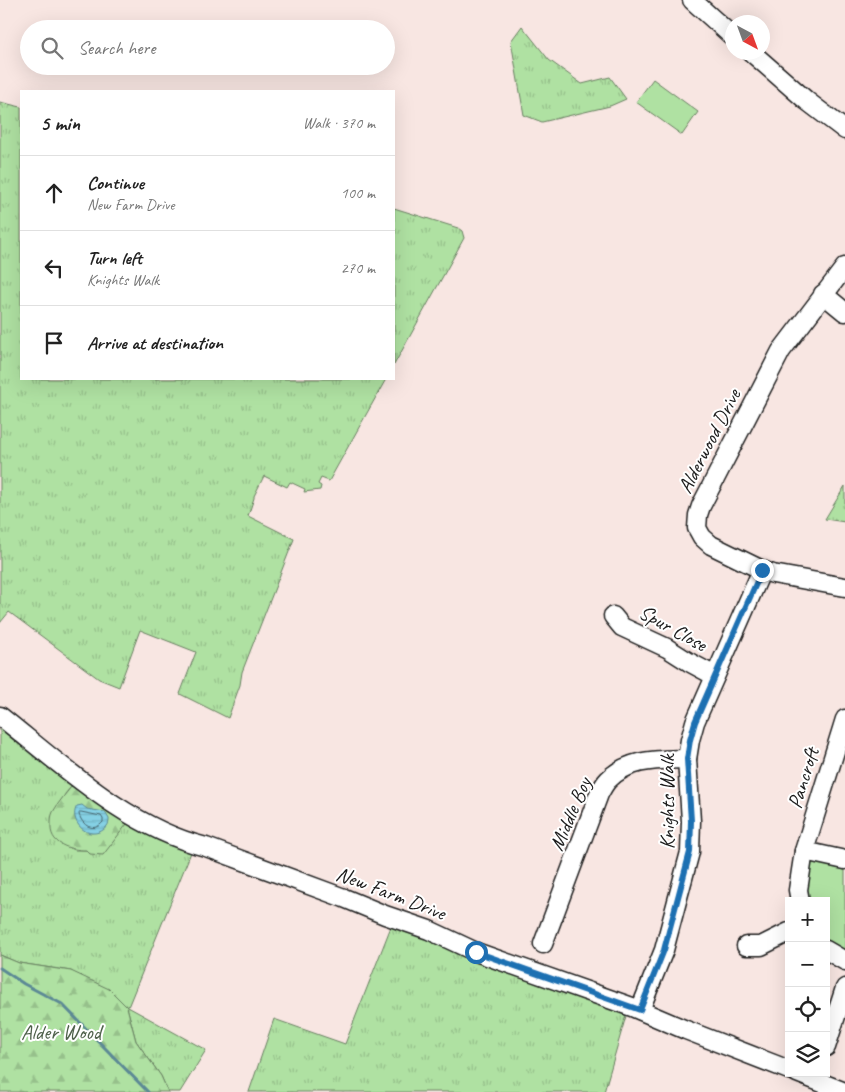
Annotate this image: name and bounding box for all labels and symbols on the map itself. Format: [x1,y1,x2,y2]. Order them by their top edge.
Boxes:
north arrow [725,15,770,60]
street label: Alderwood Drive [672,384,747,497]
route end [751,559,774,582]
street label: Spur Close [635,599,712,658]
street label: Pancroft [781,743,825,811]
street label: Knights Walk [654,752,680,849]
street label: Middle Boy [543,772,598,854]
street label: New Farm Drive [333,860,451,927]
route start [465,941,488,964]
park label: Alder Wood [21,1019,105,1045]

